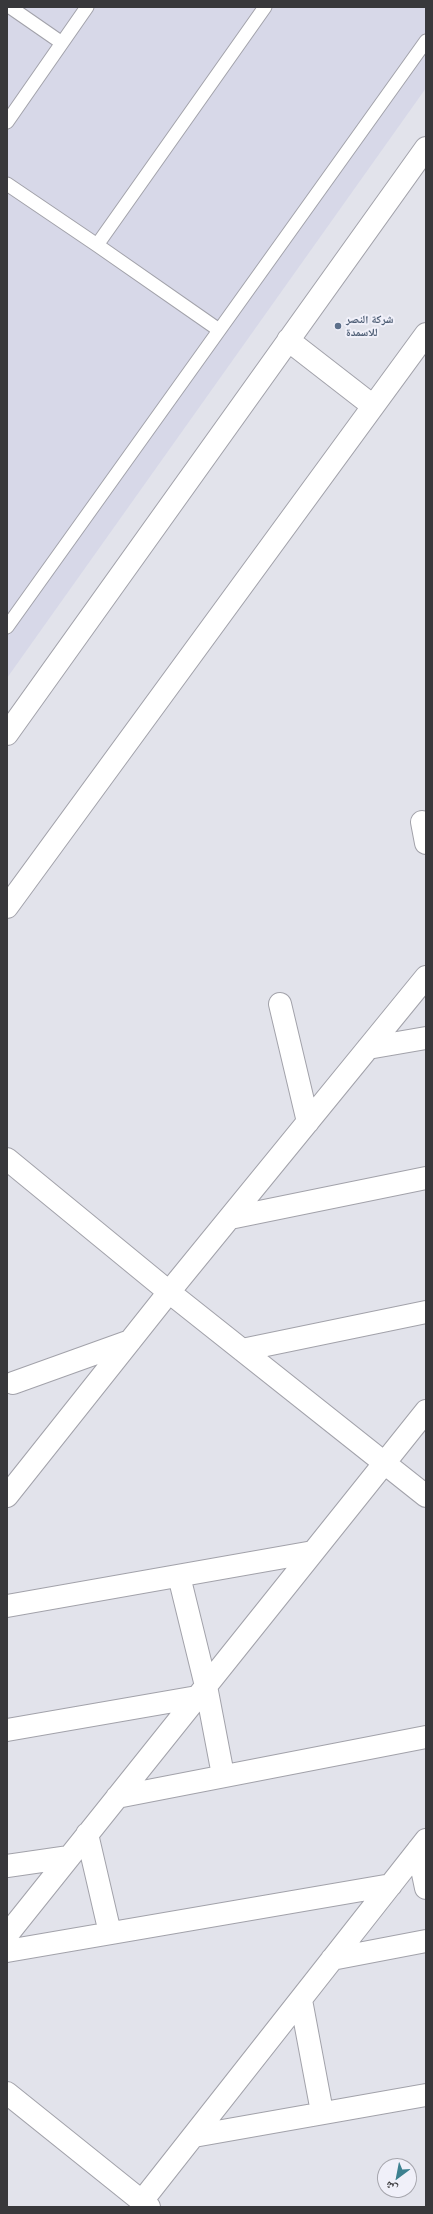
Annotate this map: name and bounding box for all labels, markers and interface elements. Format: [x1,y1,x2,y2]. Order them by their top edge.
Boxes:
place label: شركة النصر للاسمدة [346,313,393,339]
marker: شركة النصر للاسمدة [333,321,343,331]
north arrow [377,2158,417,2198]
text: ش [383,2178,400,2196]

